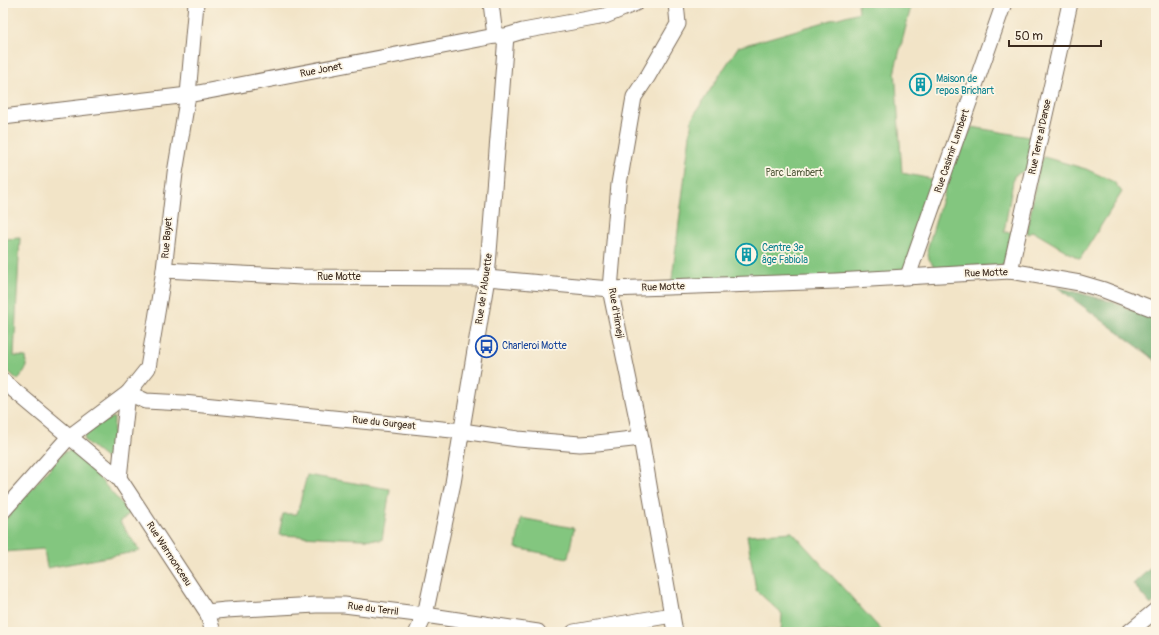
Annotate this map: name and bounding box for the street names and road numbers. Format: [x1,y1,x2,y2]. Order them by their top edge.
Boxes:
street label: Rue Jonet [299,60,344,80]
street label: Rue Terre al'Danse [1026,98,1054,176]
street label: Rue Casimir Lambert [932,107,972,194]
street label: Rue Bayet [159,216,175,259]
street label: Rue de l'Alouette [473,253,495,325]
street label: Rue Motte [964,266,1008,280]
street label: Rue Motte [317,271,361,283]
street label: Rue Motte [641,280,685,294]
street label: Rue d'Himeji [606,287,626,339]
street label: Rue du Gurgeat [352,414,417,432]
street label: Rue Warmonceau [144,520,194,588]
street label: Rue du Terril [347,600,399,618]

